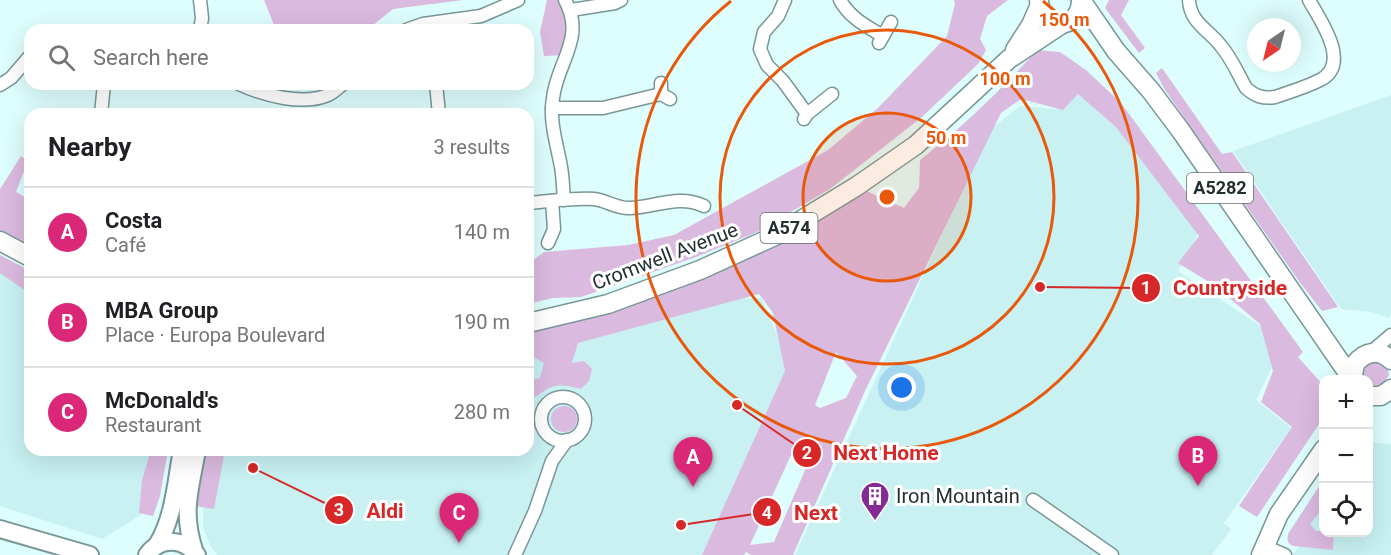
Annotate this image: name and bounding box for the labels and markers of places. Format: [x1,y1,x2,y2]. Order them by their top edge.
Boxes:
centre of rings [877,187,897,207]
callout: Countryside [1131,268,1299,307]
callout: Next Home [792,434,951,473]
pin: B [1178,436,1218,486]
pin: A [674,438,712,487]
building icon: Iron Mountain [859,480,891,522]
place label: Iron Mountain [896,484,1020,508]
callout: Aldi [324,491,415,530]
callout: Next [752,493,850,532]
pin: C [440,494,478,543]

